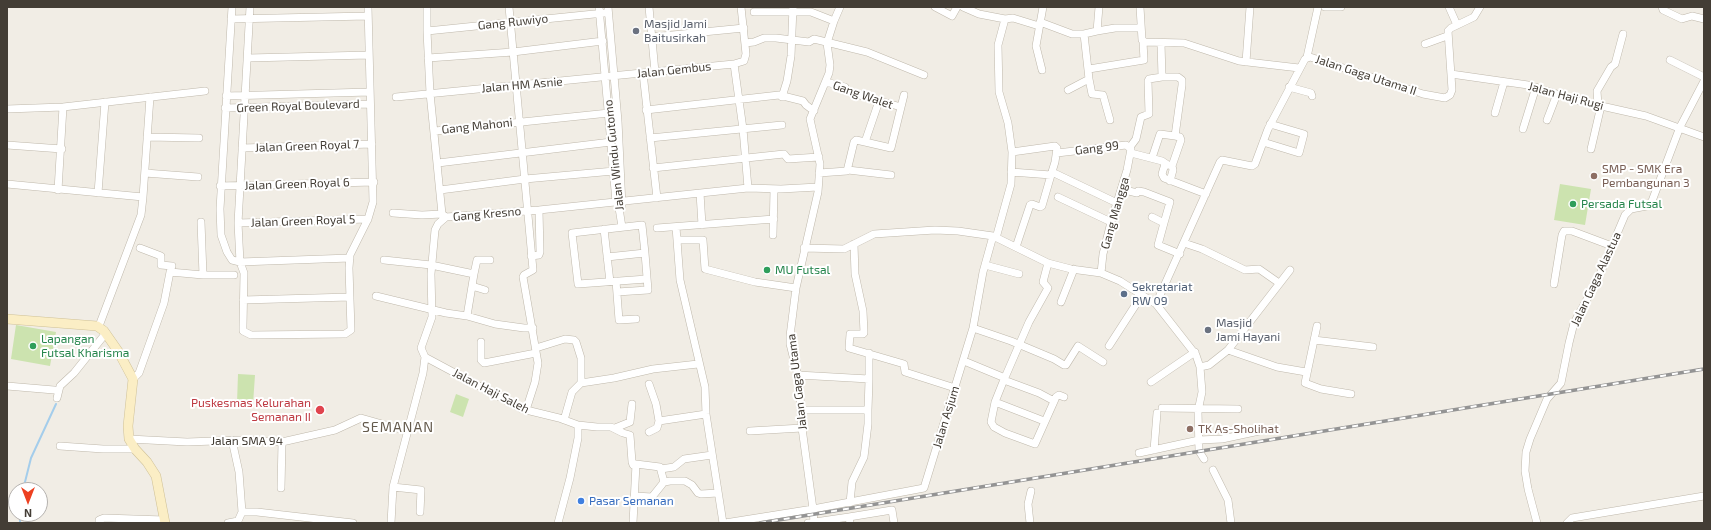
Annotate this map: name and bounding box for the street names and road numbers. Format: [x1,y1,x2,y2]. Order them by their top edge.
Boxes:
street label: Gang Ruwiyo [477,11,549,33]
street label: Jalan Gaga Utama II [1314,52,1418,98]
street label: Jalan Gembus [636,59,712,81]
street label: Jalan HM Asnie [481,74,563,96]
street label: Gang Walet [831,78,895,112]
street label: Jalan Haji Rugi [1527,79,1605,113]
street label: Green Royal Boulevard [236,97,360,115]
street label: Jalan Windu Gutomo [601,99,627,211]
street label: Gang Mahoni [441,115,513,137]
street label: Jalan Green Royal 7 [255,137,359,155]
street label: Gang 99 [1074,138,1120,158]
street label: Jalan Green Royal 6 [244,175,350,193]
street label: Gang Mangga [1098,175,1132,251]
street label: Gang Kresno [452,204,522,224]
street label: Jalan Green Royal 5 [250,212,356,230]
street label: Jalan Gaga Alastua [1568,230,1624,328]
street label: Jalan Gaga Utama [784,333,810,431]
street label: Jalan Haji Saleh [450,366,532,416]
street label: Jalan Asjum [930,384,962,450]
street label: Jalan SMA 94 [211,434,283,448]

